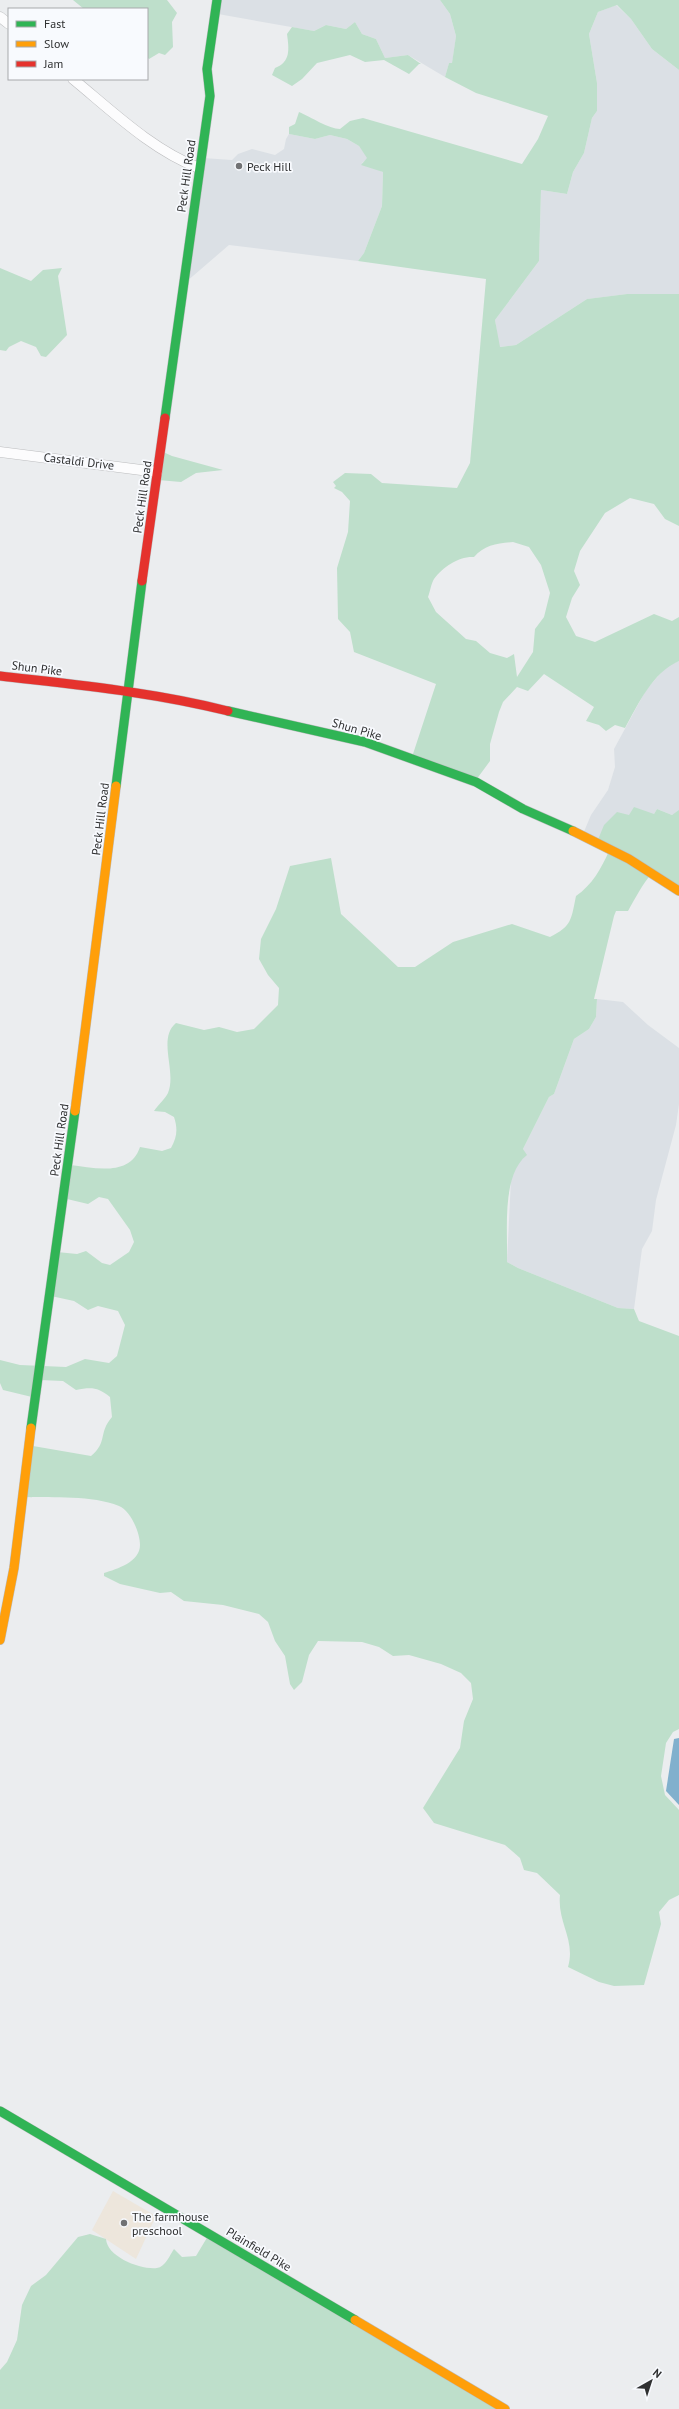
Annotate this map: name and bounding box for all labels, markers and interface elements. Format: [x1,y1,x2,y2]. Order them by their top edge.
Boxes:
legend [8,8,148,80]
text: Fast [44,16,65,31]
text: Slow [44,36,69,51]
text: Jam [43,56,63,71]
street label: Peck Hill Road [173,139,199,213]
place label: Peck Hill [247,159,292,174]
marker: Peck Hill [234,161,244,171]
street label: Castaldi Drive [43,449,115,473]
street label: Peck Hill Road [129,460,155,534]
street label: Shun Pike [11,657,63,679]
street label: Shun Pike [331,715,383,743]
street label: Peck Hill Road [88,782,112,856]
street label: Peck Hill Road [46,1103,72,1177]
place label: The farmhouse preschool [132,2209,209,2238]
marker: The farmhouse preschool [119,2218,129,2228]
street label: Plainfield Pike [224,2224,294,2274]
north arrow [631,2361,671,2401]
text: N [650,2366,665,2381]

